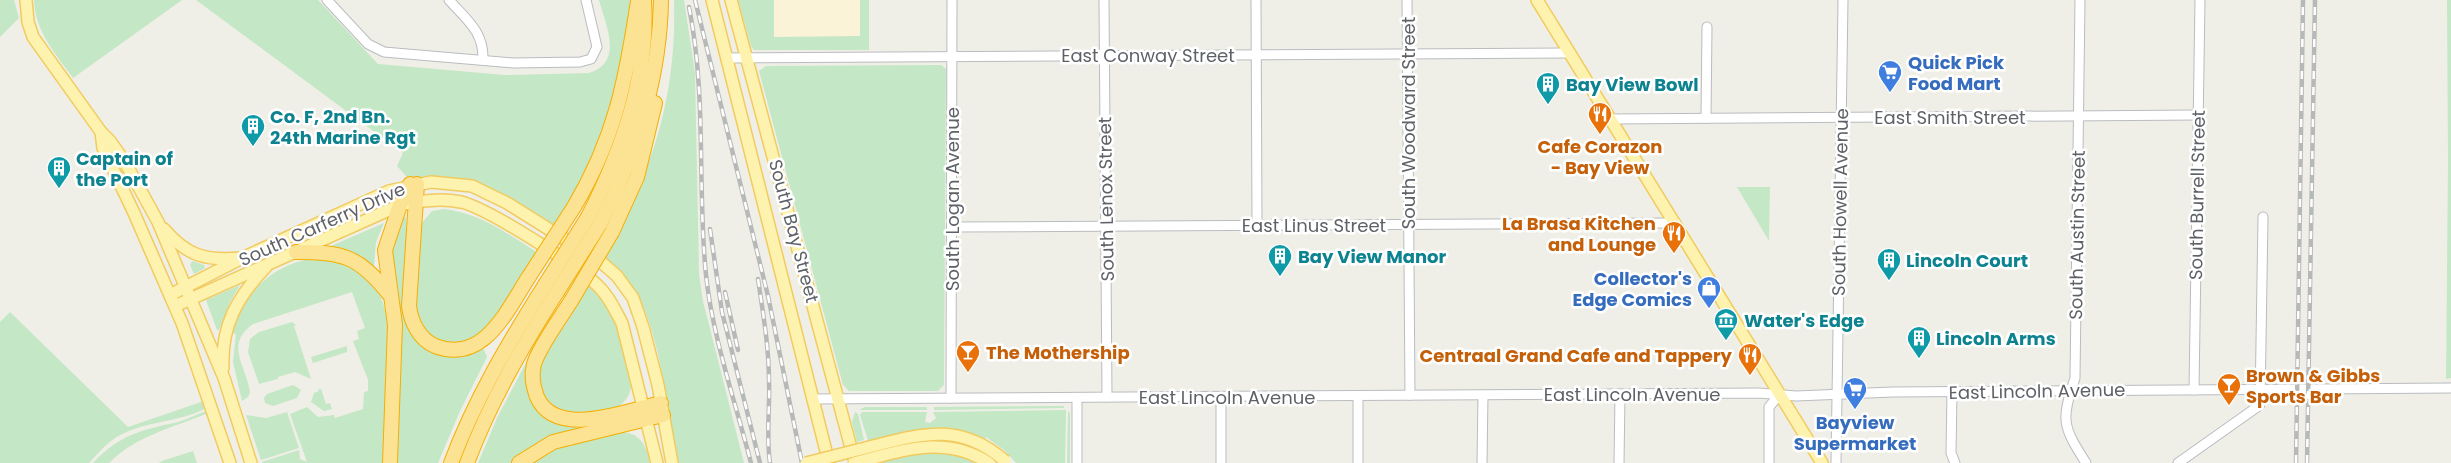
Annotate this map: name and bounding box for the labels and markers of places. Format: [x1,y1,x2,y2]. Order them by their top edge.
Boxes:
place label: Quick Pick Food Mart [1908,50,2005,96]
supermarket icon: Quick Pick Food Mart [1877,59,1903,93]
building icon: Bay View Bowl [1535,71,1561,105]
place label: Bay View Bowl [1566,72,1698,97]
restaurant icon: Cafe Corazon - Bay View [1587,101,1613,135]
place label: Co. F, 2nd Bn. 24th Marine Rgt [270,104,416,150]
building icon: Co. F, 2nd Bn. 24th Marine Rgt [240,113,266,147]
place label: Cafe Corazon - Bay View [1538,134,1662,180]
place label: Captain of the Port [76,146,173,192]
building icon: Captain of the Port [46,155,72,189]
place label: La Brasa Kitchen and Lounge [1502,211,1656,257]
restaurant icon: La Brasa Kitchen and Lounge [1661,220,1687,254]
building icon: Bay View Manor [1267,243,1293,277]
place label: Bay View Manor [1298,244,1447,269]
building icon: Lincoln Court [1876,247,1902,281]
place label: Lincoln Court [1906,248,2028,273]
place label: Collector's Edge Comics [1572,266,1692,312]
shop icon: Collector's Edge Comics [1696,275,1722,309]
museum icon: Water's Edge [1713,307,1739,341]
place label: Water's Edge [1744,308,1864,333]
building icon: Lincoln Arms [1906,325,1932,359]
place label: Lincoln Arms [1936,326,2056,351]
bar icon: The Mothership [955,339,981,373]
place label: The Mothership [986,340,1130,365]
restaurant icon: Centraal Grand Cafe and Tappery [1737,342,1763,376]
place label: Centraal Grand Cafe and Tappery [1419,343,1733,368]
place label: Brown & Gibbs Sports Bar [2246,363,2380,409]
bar icon: Brown & Gibbs Sports Bar [2216,372,2242,406]
supermarket icon: Bayview Supermarket [1842,376,1868,410]
place label: Bayview Supermarket [1794,410,1916,456]

